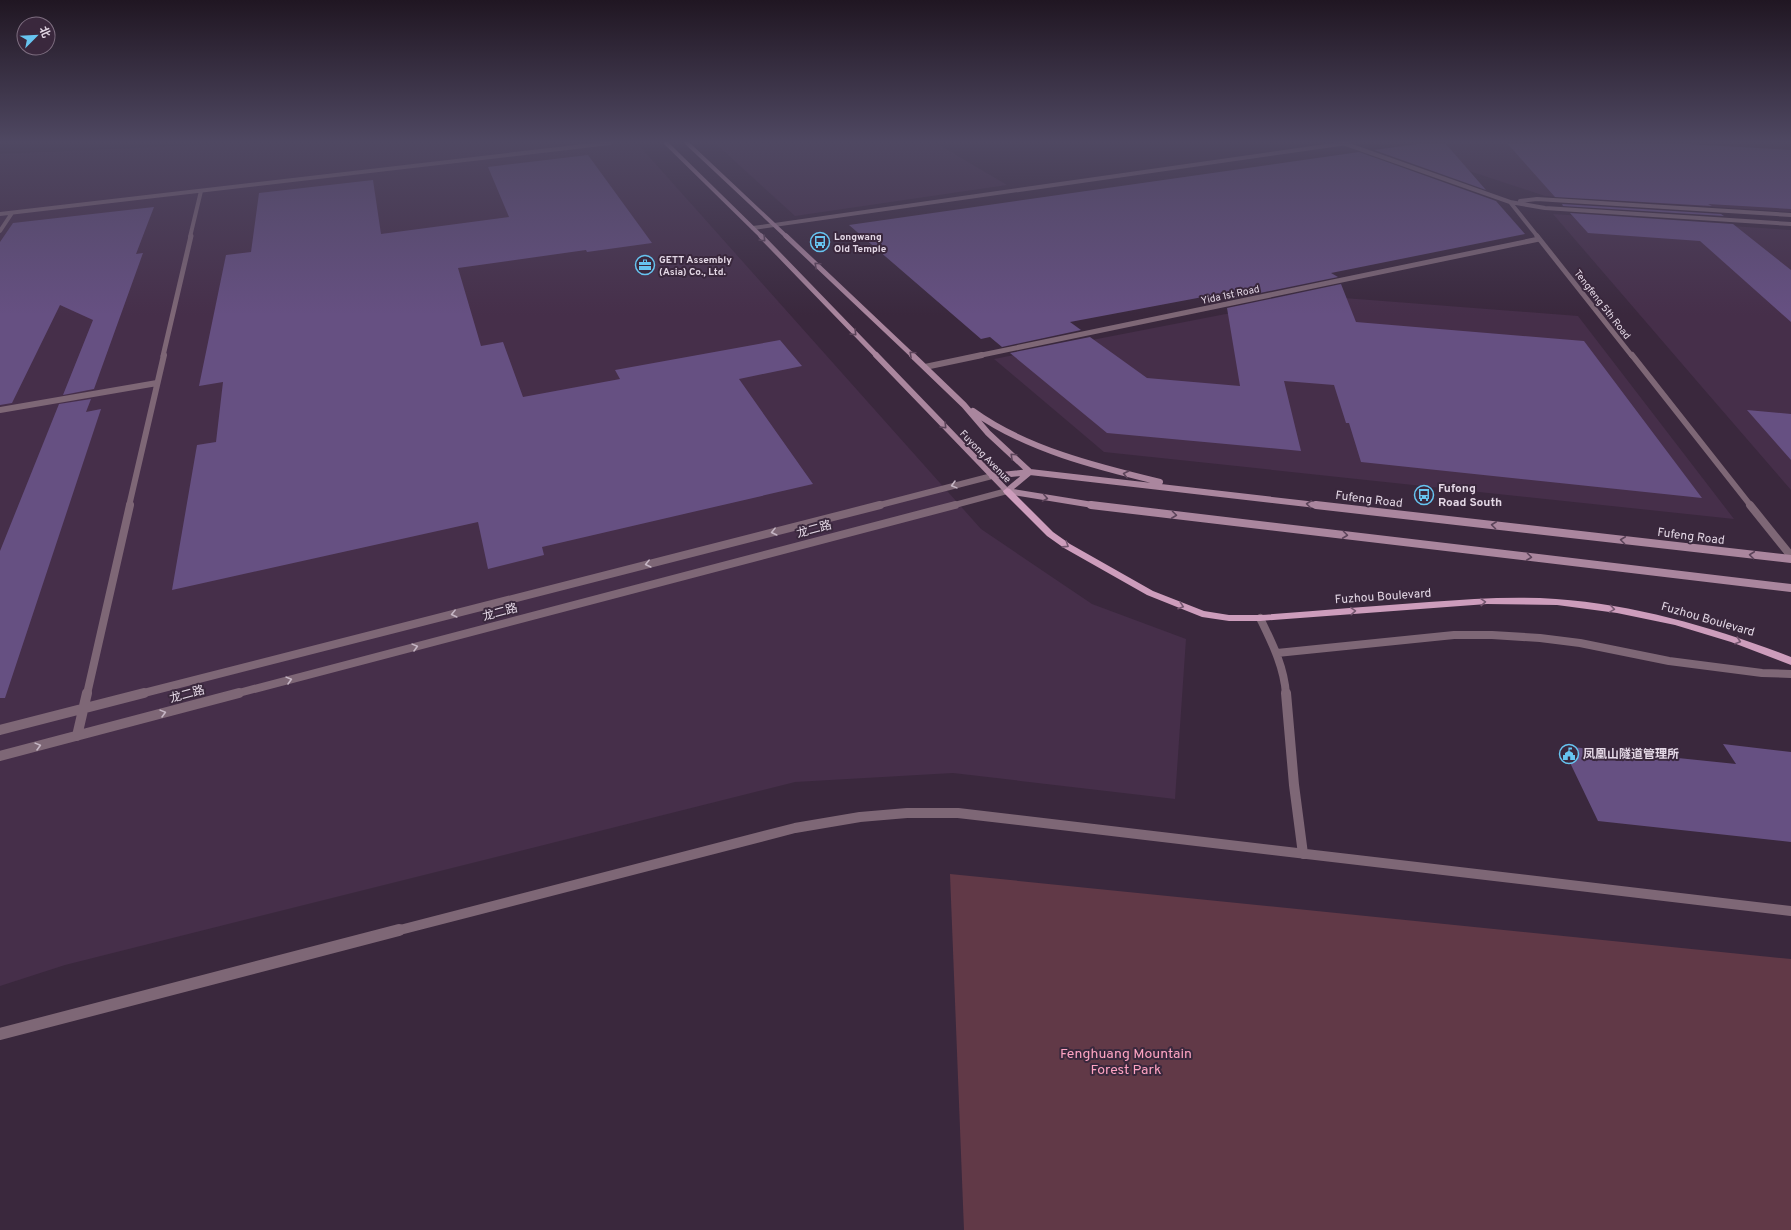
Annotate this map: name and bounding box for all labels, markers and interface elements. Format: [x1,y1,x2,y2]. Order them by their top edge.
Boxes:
north arrow [16,16,56,56]
text: 北 [36,24,53,40]
bus stop icon: Longwang Old Temple [809,231,831,253]
place label: Longwang Old Temple [834,231,887,256]
one-way arrow [758,234,766,242]
office icon: GETT Assembly (Asia) Co., Ltd. [634,254,656,276]
place label: GETT Assembly (Asia) Co., Ltd. [659,254,732,279]
one-way arrow [814,262,822,270]
street label: Tengfeng 5th Road [1571,267,1633,342]
street label: Yida 1st Road [1200,283,1261,308]
one-way arrow [849,328,856,336]
one-way arrow [909,351,917,359]
one-way arrow [939,421,947,429]
street label: Fuyong Avenue [956,428,1013,486]
one-way arrow [1010,453,1018,461]
one-way arrow [1123,470,1130,478]
one-way arrow [951,481,957,489]
place label: Fufong Road South [1438,481,1502,511]
bus stop icon: Fufong Road South [1413,484,1435,506]
street label: Fufeng Road [1334,488,1403,512]
one-way arrow [1042,493,1048,502]
one-way arrow [1306,499,1312,508]
one-way arrow [1171,510,1177,519]
street label: 龙二路 [795,518,834,542]
one-way arrow [1491,521,1497,530]
street label: Fufeng Road [1656,525,1725,549]
one-way arrow [771,527,777,535]
one-way arrow [1341,530,1348,539]
one-way arrow [1620,536,1626,545]
one-way arrow [1062,541,1069,548]
one-way arrow [1749,550,1755,559]
one-way arrow [1526,552,1532,561]
one-way arrow [645,559,652,568]
street label: Fuzhou Boulevard [1334,586,1432,608]
one-way arrow [1480,597,1486,606]
street label: Fuzhou Boulevard [1659,599,1756,641]
street label: 龙二路 [481,601,520,625]
one-way arrow [1177,602,1184,610]
one-way arrow [1609,604,1615,613]
one-way arrow [1350,607,1356,616]
one-way arrow [451,609,457,617]
one-way arrow [1734,636,1741,645]
one-way arrow [412,643,418,651]
one-way arrow [286,676,292,684]
street label: 龙二路 [168,683,207,707]
one-way arrow [160,709,167,718]
one-way arrow [34,742,41,751]
public building icon: 凤凰山隧道管理所 [1558,743,1580,765]
place label: 凤凰山隧道管理所 [1583,747,1679,763]
park label: Fenghuang Mountain Forest Park [1060,1046,1192,1079]

